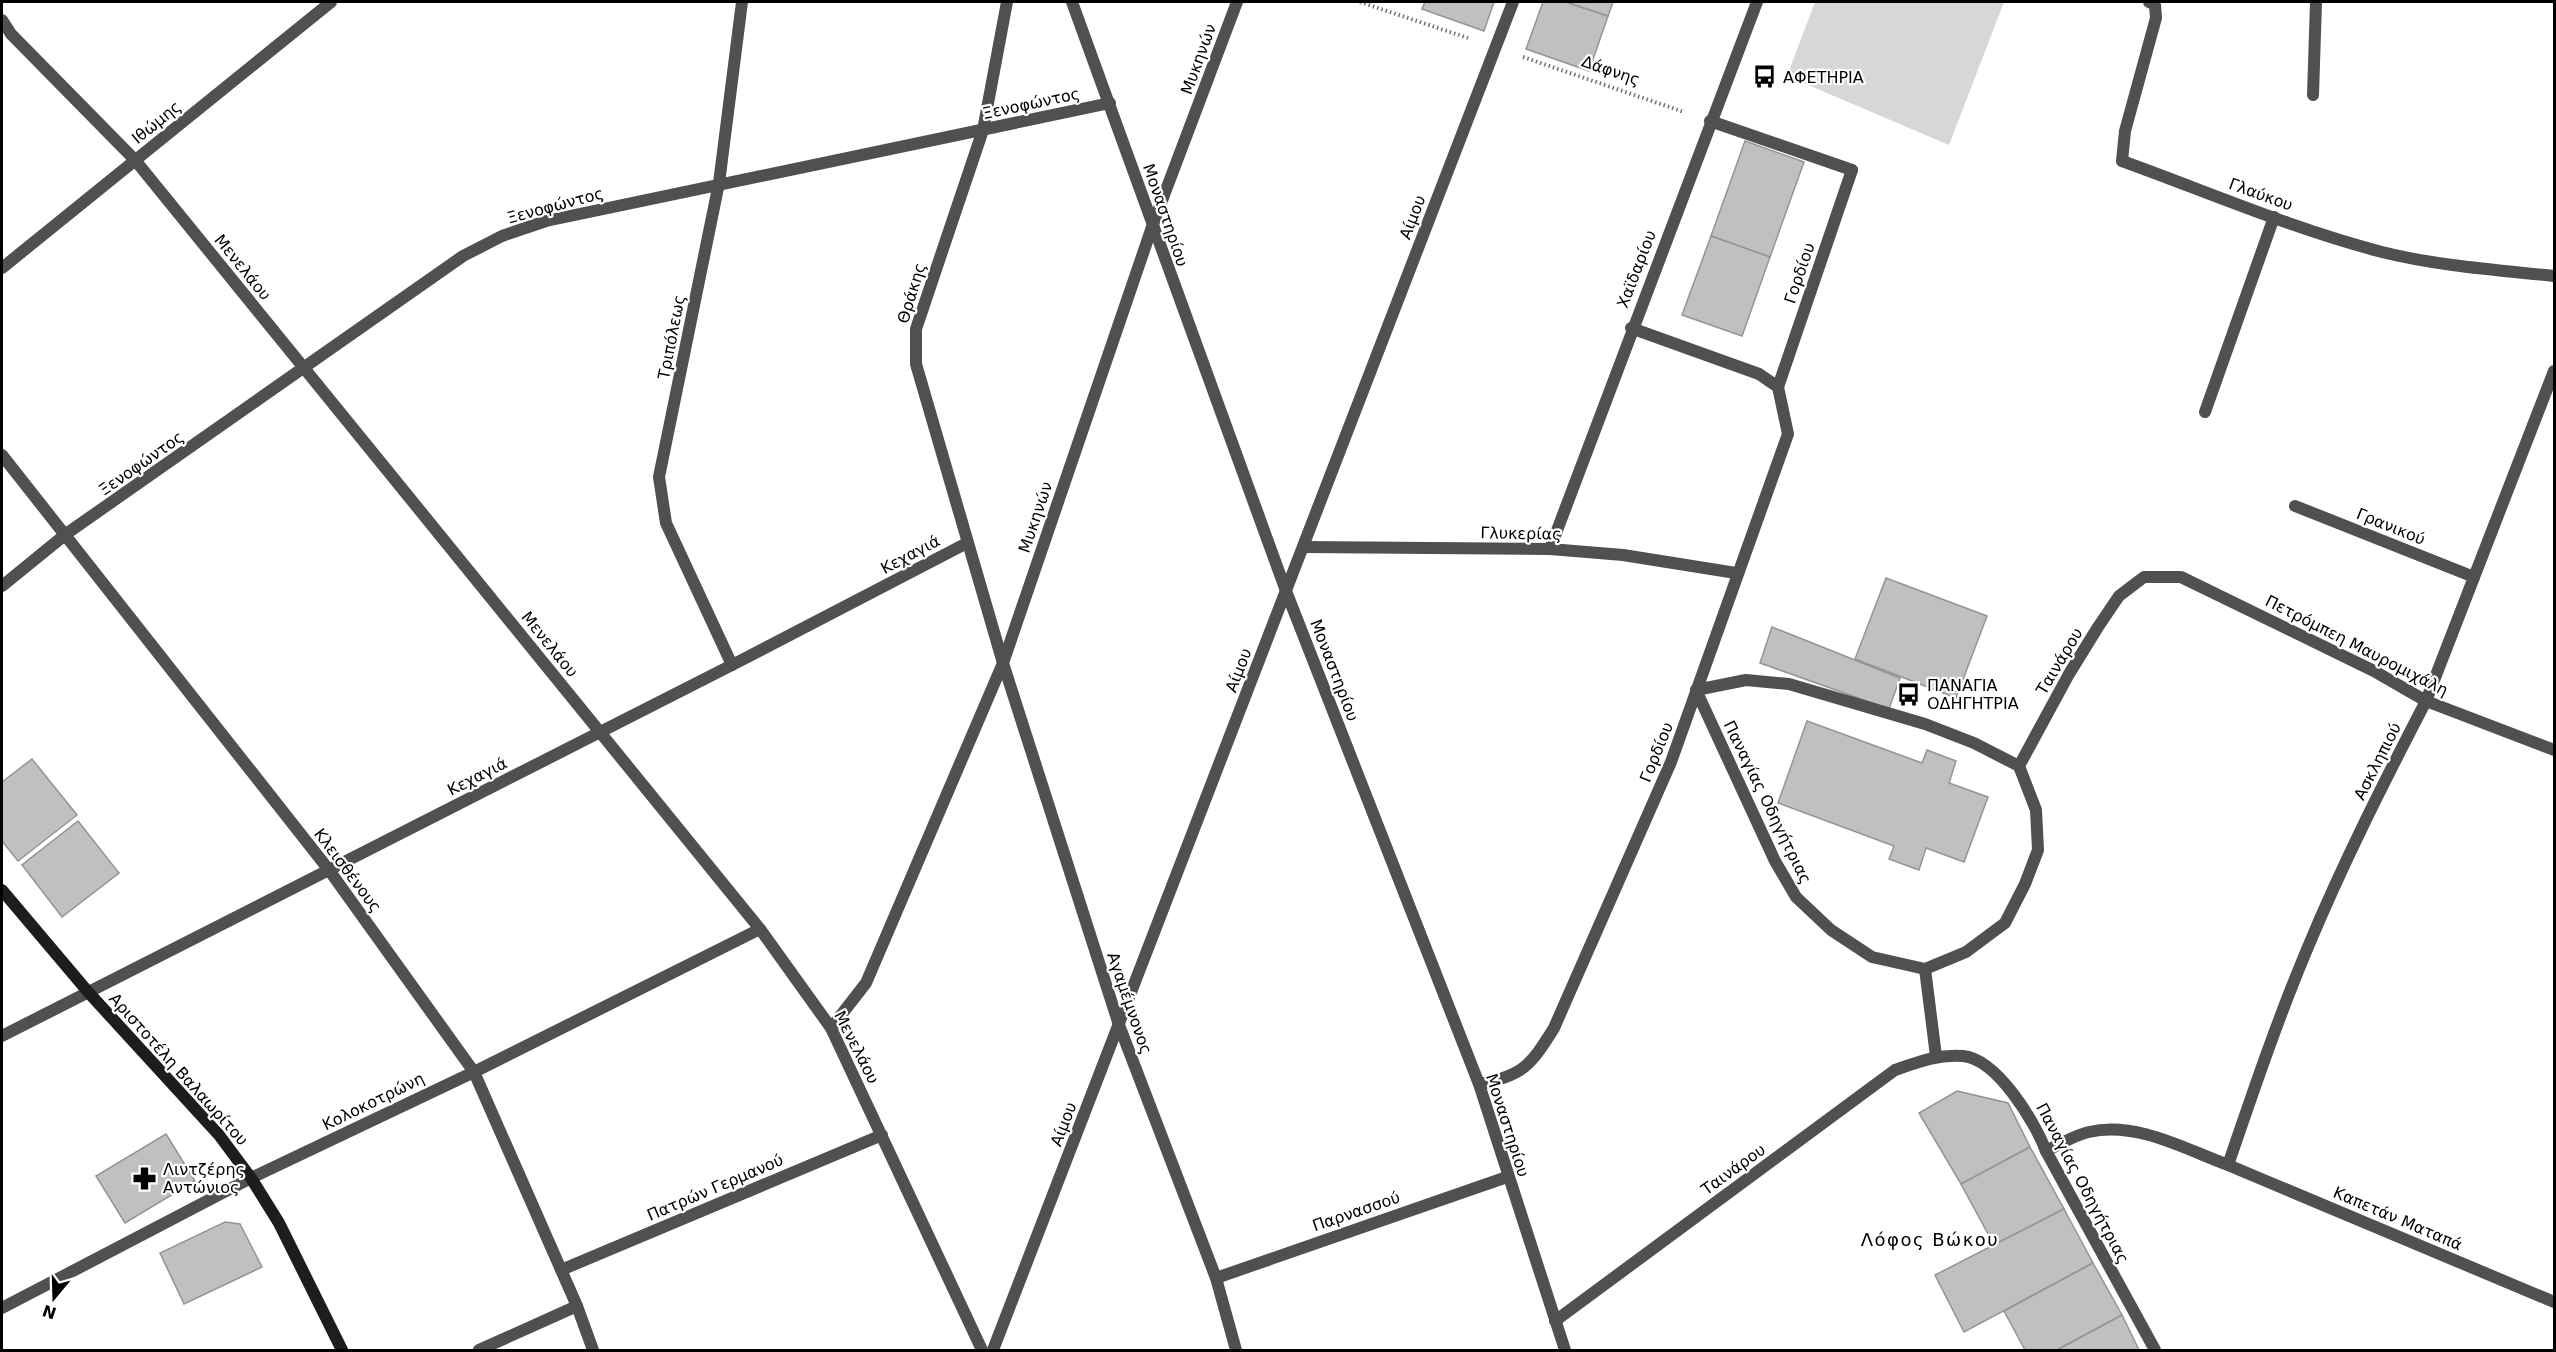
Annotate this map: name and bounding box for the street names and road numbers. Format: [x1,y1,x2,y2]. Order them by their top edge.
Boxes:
street label: Μυκηνών [1177,21,1220,97]
street label: Δάφνης [1579,52,1643,89]
street label: Ξενοφώντος [981,84,1082,123]
street label: Ιθώμης [128,97,185,148]
street label: Μοναστηρίου [1139,161,1192,269]
street label: Γλαύκου [2226,174,2295,215]
street label: Ξενοφώντος [505,183,605,227]
street label: Αίμου [1395,192,1430,242]
street label: Χαϊδαρίου [1613,228,1660,311]
street label: Μενελάου [210,231,275,304]
street label: Γορδίου [1780,240,1819,306]
street label: Θράκης [893,261,930,326]
street label: Τριπόλεως [654,293,689,382]
street label: Ξενοφώντος [95,427,187,500]
street label: Μυκηνών [1014,479,1057,555]
street label: Γρανικού [2354,504,2428,549]
street label: Γλυκερίας [1480,523,1562,544]
street label: Κεχαγιά [877,531,943,578]
street label: Πετρόμπεη Μαυρομιχάλη [2262,591,2451,700]
street label: Μενελάου [517,608,582,681]
street label: Μοναστηρίου [1306,617,1363,724]
street label: Ταινάρου [2032,624,2087,699]
street label: Αίμου [1221,645,1256,695]
street label: Παναγίας Οδηγήτριας [1720,718,1815,887]
street label: Γορδίου [1636,719,1677,785]
street label: Ασκληπιού [2350,719,2405,803]
street label: Κεχαγιά [444,753,510,800]
street label: Κλεισθένους [310,825,385,916]
street label: Αγαμέμνονος [1103,950,1156,1057]
street label: Αριστοτέλη Βαλαωρίτου [105,989,252,1149]
street label: Μενελάου [830,1008,883,1087]
street label: Κολοκοτρώνη [319,1069,427,1134]
street label: Μοναστηρίου [1482,1071,1533,1179]
street label: Αίμου [1046,1099,1081,1149]
street label: Παναγίας Οδηγήτριας [2032,1100,2133,1267]
street label: Ταινάρου [1697,1140,1769,1200]
street label: Πατρών Γερμανού [644,1150,786,1225]
street label: Καπετάν Ματαπά [2330,1183,2465,1254]
street label: Παρνασσού [1310,1188,1403,1235]

